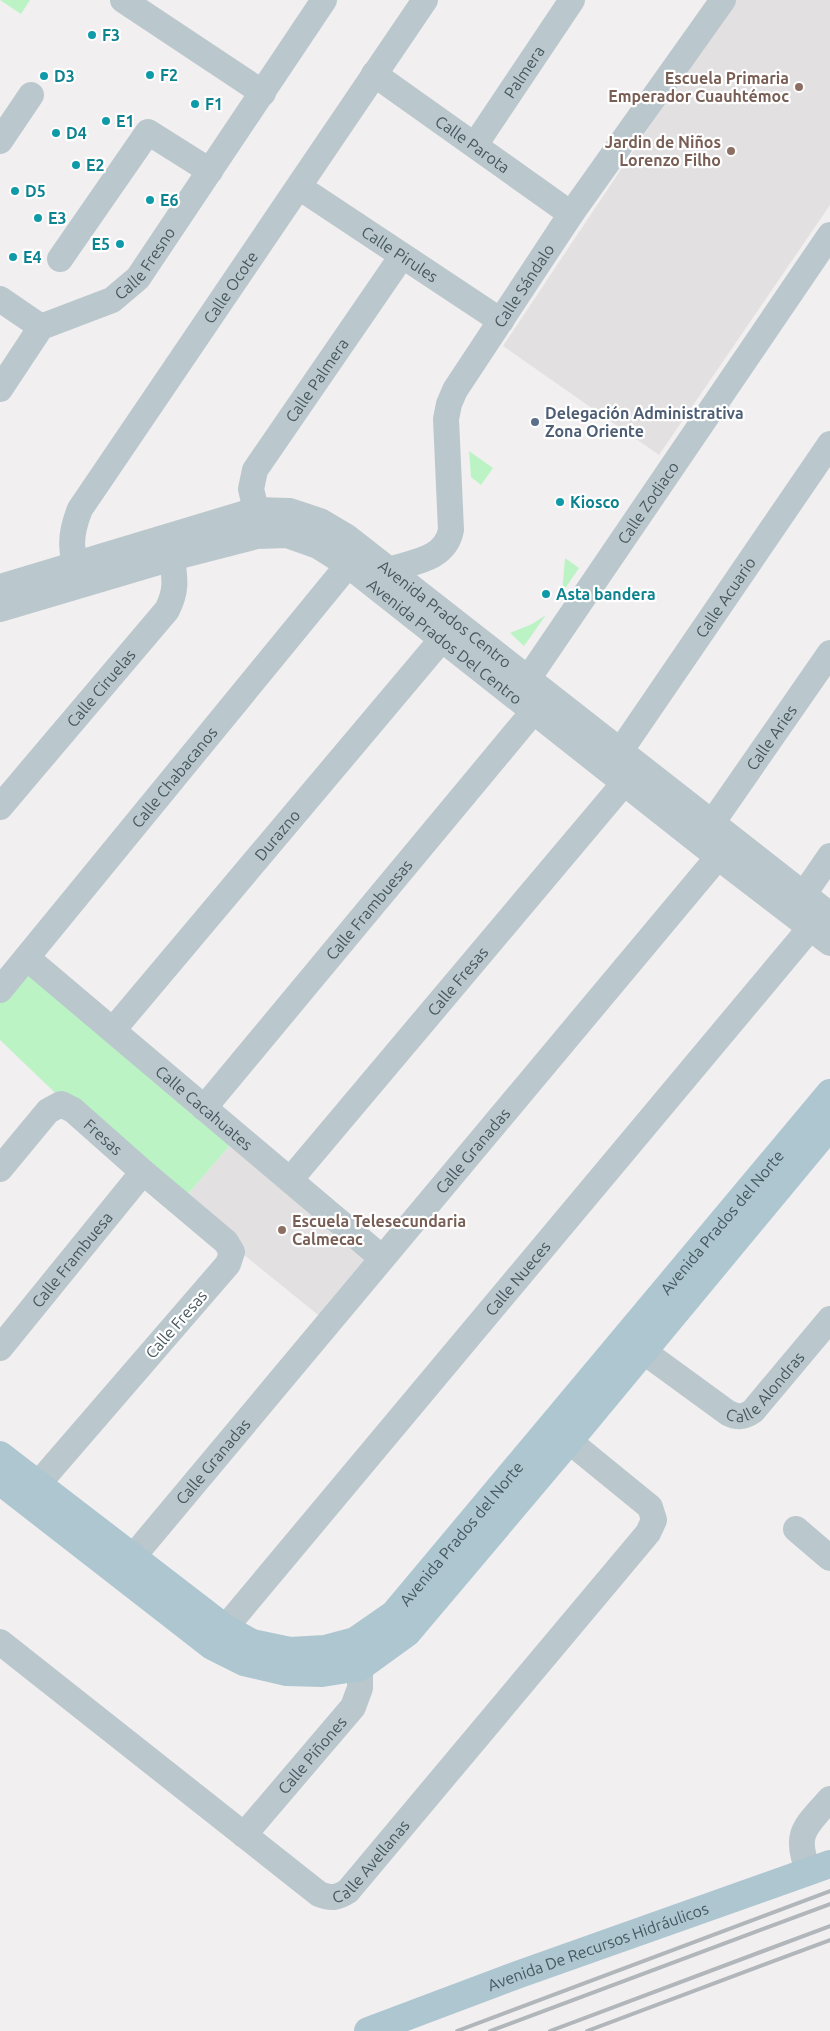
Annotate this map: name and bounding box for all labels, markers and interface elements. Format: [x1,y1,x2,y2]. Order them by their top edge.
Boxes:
place label: F3 [102,26,120,44]
marker: F3 [86,29,98,41]
street label: Palmera [500,42,548,101]
place label: F2 [160,66,178,84]
place label: D3 [54,67,75,85]
marker: F2 [144,69,156,81]
place label: Escuela Primaria Emperador Cuauhtémoc [608,69,789,105]
marker: D3 [38,70,50,82]
marker: Escuela Primaria Emperador Cuauhtémoc [793,81,805,93]
place label: F1 [205,95,223,113]
marker: F1 [189,98,201,110]
place label: E1 [116,112,135,130]
street label: Calle Parota [432,112,513,177]
marker: E1 [100,115,112,127]
place label: D4 [66,124,87,142]
marker: D4 [50,127,62,139]
place label: Jardin de Niños Lorenzo Filho [605,133,721,169]
marker: Jardin de Niños Lorenzo Filho [725,145,737,157]
place label: E2 [86,156,105,174]
marker: E2 [70,159,82,171]
place label: D5 [25,182,46,200]
marker: D5 [9,185,21,197]
place label: E6 [160,191,179,209]
marker: E6 [144,194,156,206]
place label: E3 [48,209,67,227]
marker: E3 [32,212,44,224]
street label: Calle Pirules [358,222,441,286]
street label: Calle Fresno [111,224,179,303]
place label: E5 [91,235,110,253]
marker: E5 [114,238,126,250]
street label: Calle Sándalo [490,241,558,331]
place label: E4 [23,248,42,266]
street label: Calle Ocote [199,248,261,327]
marker: E4 [7,251,19,263]
street label: Calle Palmera [282,335,352,426]
place label: Delegación Administrativa Zona Oriente [545,404,744,440]
marker: Delegación Administrativa Zona Oriente [529,416,541,428]
street label: Calle Zodiaco [614,458,682,547]
place label: Kiosco [570,493,620,511]
marker: Kiosco [554,496,566,508]
street label: Calle Acuario [692,554,759,641]
street label: Avenida Prados Centro [375,556,515,671]
street label: Avenida Prados Del Centro [364,575,526,708]
place label: Asta bandera [556,585,656,603]
marker: Asta bandera [540,588,552,600]
street label: Calle Ciruelas [63,645,139,731]
street label: Calle Aries [742,702,800,774]
street label: Calle Chabacanos [128,723,221,831]
street label: Durazno [251,806,304,864]
street label: Calle Frambuesas [322,856,416,963]
street label: Calle Fresas [423,943,491,1019]
street label: Calle Cacahuates [152,1062,256,1154]
street label: Calle Granadas [432,1104,513,1197]
street label: Fresas [80,1115,126,1159]
street label: Avenida Prados del Norte [656,1146,787,1298]
street label: Calle Frambuesa [28,1208,116,1311]
place label: Escuela Telesecundaria Calmecac [292,1212,466,1248]
marker: Escuela Telesecundaria Calmecac [276,1224,288,1236]
street label: Calle Nueces [481,1237,554,1319]
street label: Calle Fresas [142,1286,210,1362]
street label: Calle Alondras [723,1348,808,1425]
street label: Calle Granadas [172,1415,254,1508]
street label: Avenida Prados del Norte [396,1458,527,1609]
street label: Calle Piñones [274,1713,350,1797]
street label: Calle Avellanas [330,1816,413,1906]
street label: Avenida De Recursos Hidráulicos [485,1899,711,1994]

